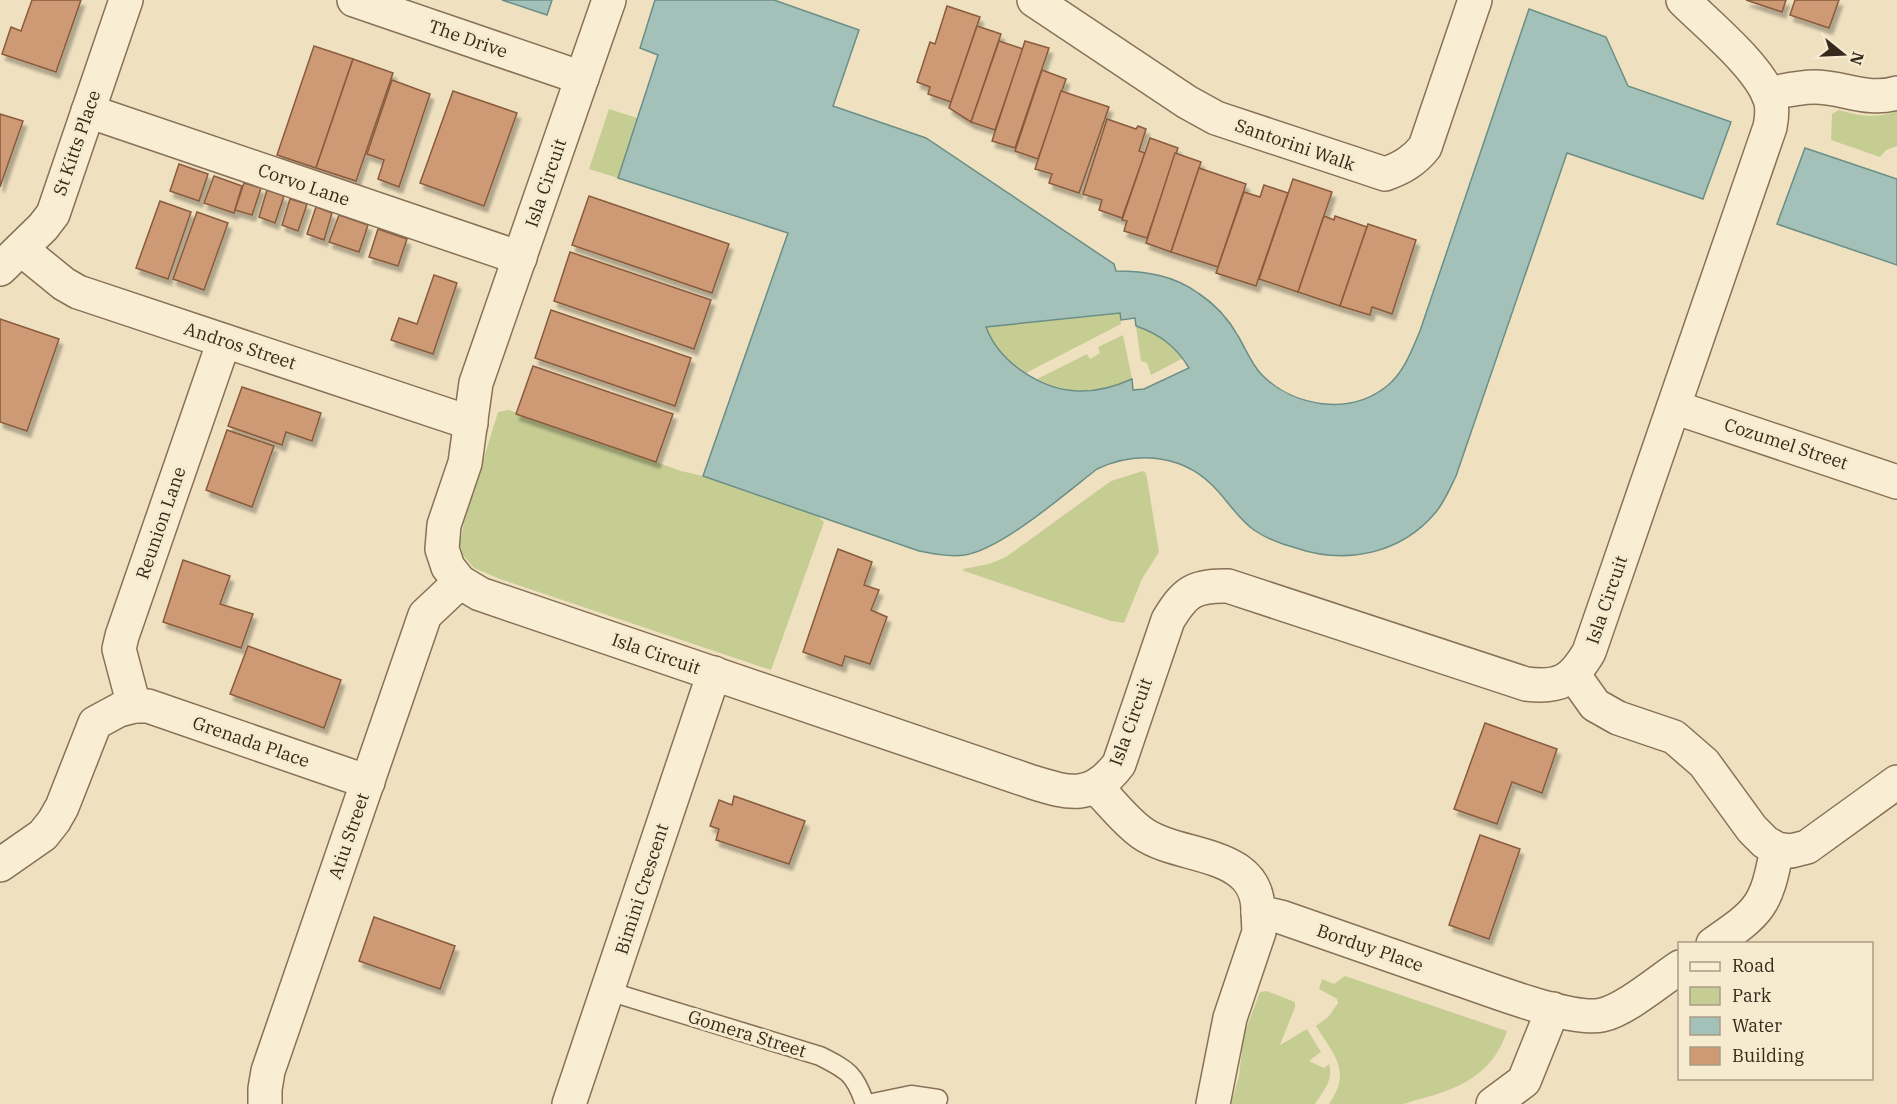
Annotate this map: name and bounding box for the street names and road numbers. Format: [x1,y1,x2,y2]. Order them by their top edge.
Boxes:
street label: The Drive [426,14,511,63]
street label: St Kitts Place [48,87,105,199]
street label: Santorini Walk [1232,113,1359,176]
street label: Isla Circuit [520,136,571,230]
street label: Corvo Lane [255,158,353,211]
street label: Andros Street [181,317,299,374]
street label: Cozumel Street [1721,413,1851,474]
street label: Reunion Lane [131,464,190,582]
street label: Isla Circuit [1581,553,1632,647]
street label: Isla Circuit [609,628,703,679]
street label: Isla Circuit [1104,675,1157,769]
street label: Grenada Place [190,711,313,772]
street label: Atiu Street [323,790,374,882]
street label: Bimini Crescent [610,820,674,957]
street label: Borduy Place [1314,919,1427,977]
street label: Gomera Street [685,1005,809,1062]

